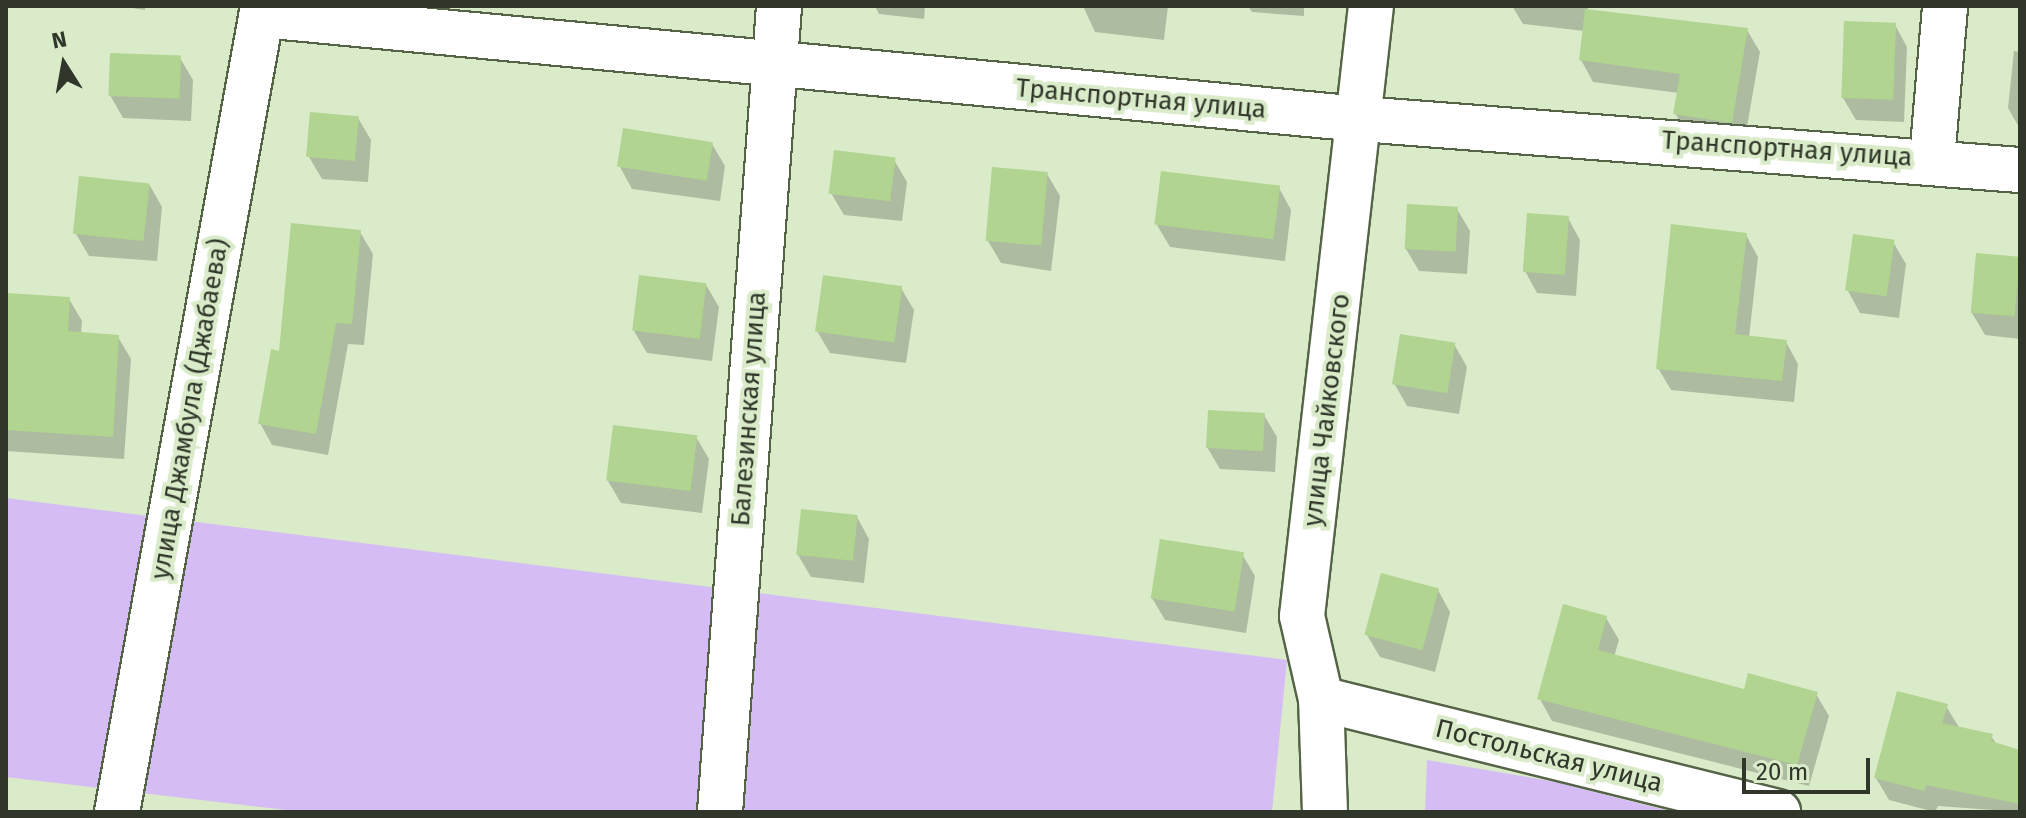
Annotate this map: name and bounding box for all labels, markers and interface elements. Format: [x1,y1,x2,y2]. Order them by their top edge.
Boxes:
north arrow [24,24,104,104]
text: N [50,25,69,55]
street label: Транспортная улица [1015,73,1267,125]
street label: Транспортная улица [1661,125,1913,173]
street label: улица Джамбула (Джабаева) [145,236,235,582]
street label: Балезинская улица [725,291,773,527]
street label: улица Чайковского [1297,292,1357,528]
street label: Постольская улица [1432,713,1666,799]
scale bar [1746,742,1874,792]
text: 20 m [1756,758,1808,786]

